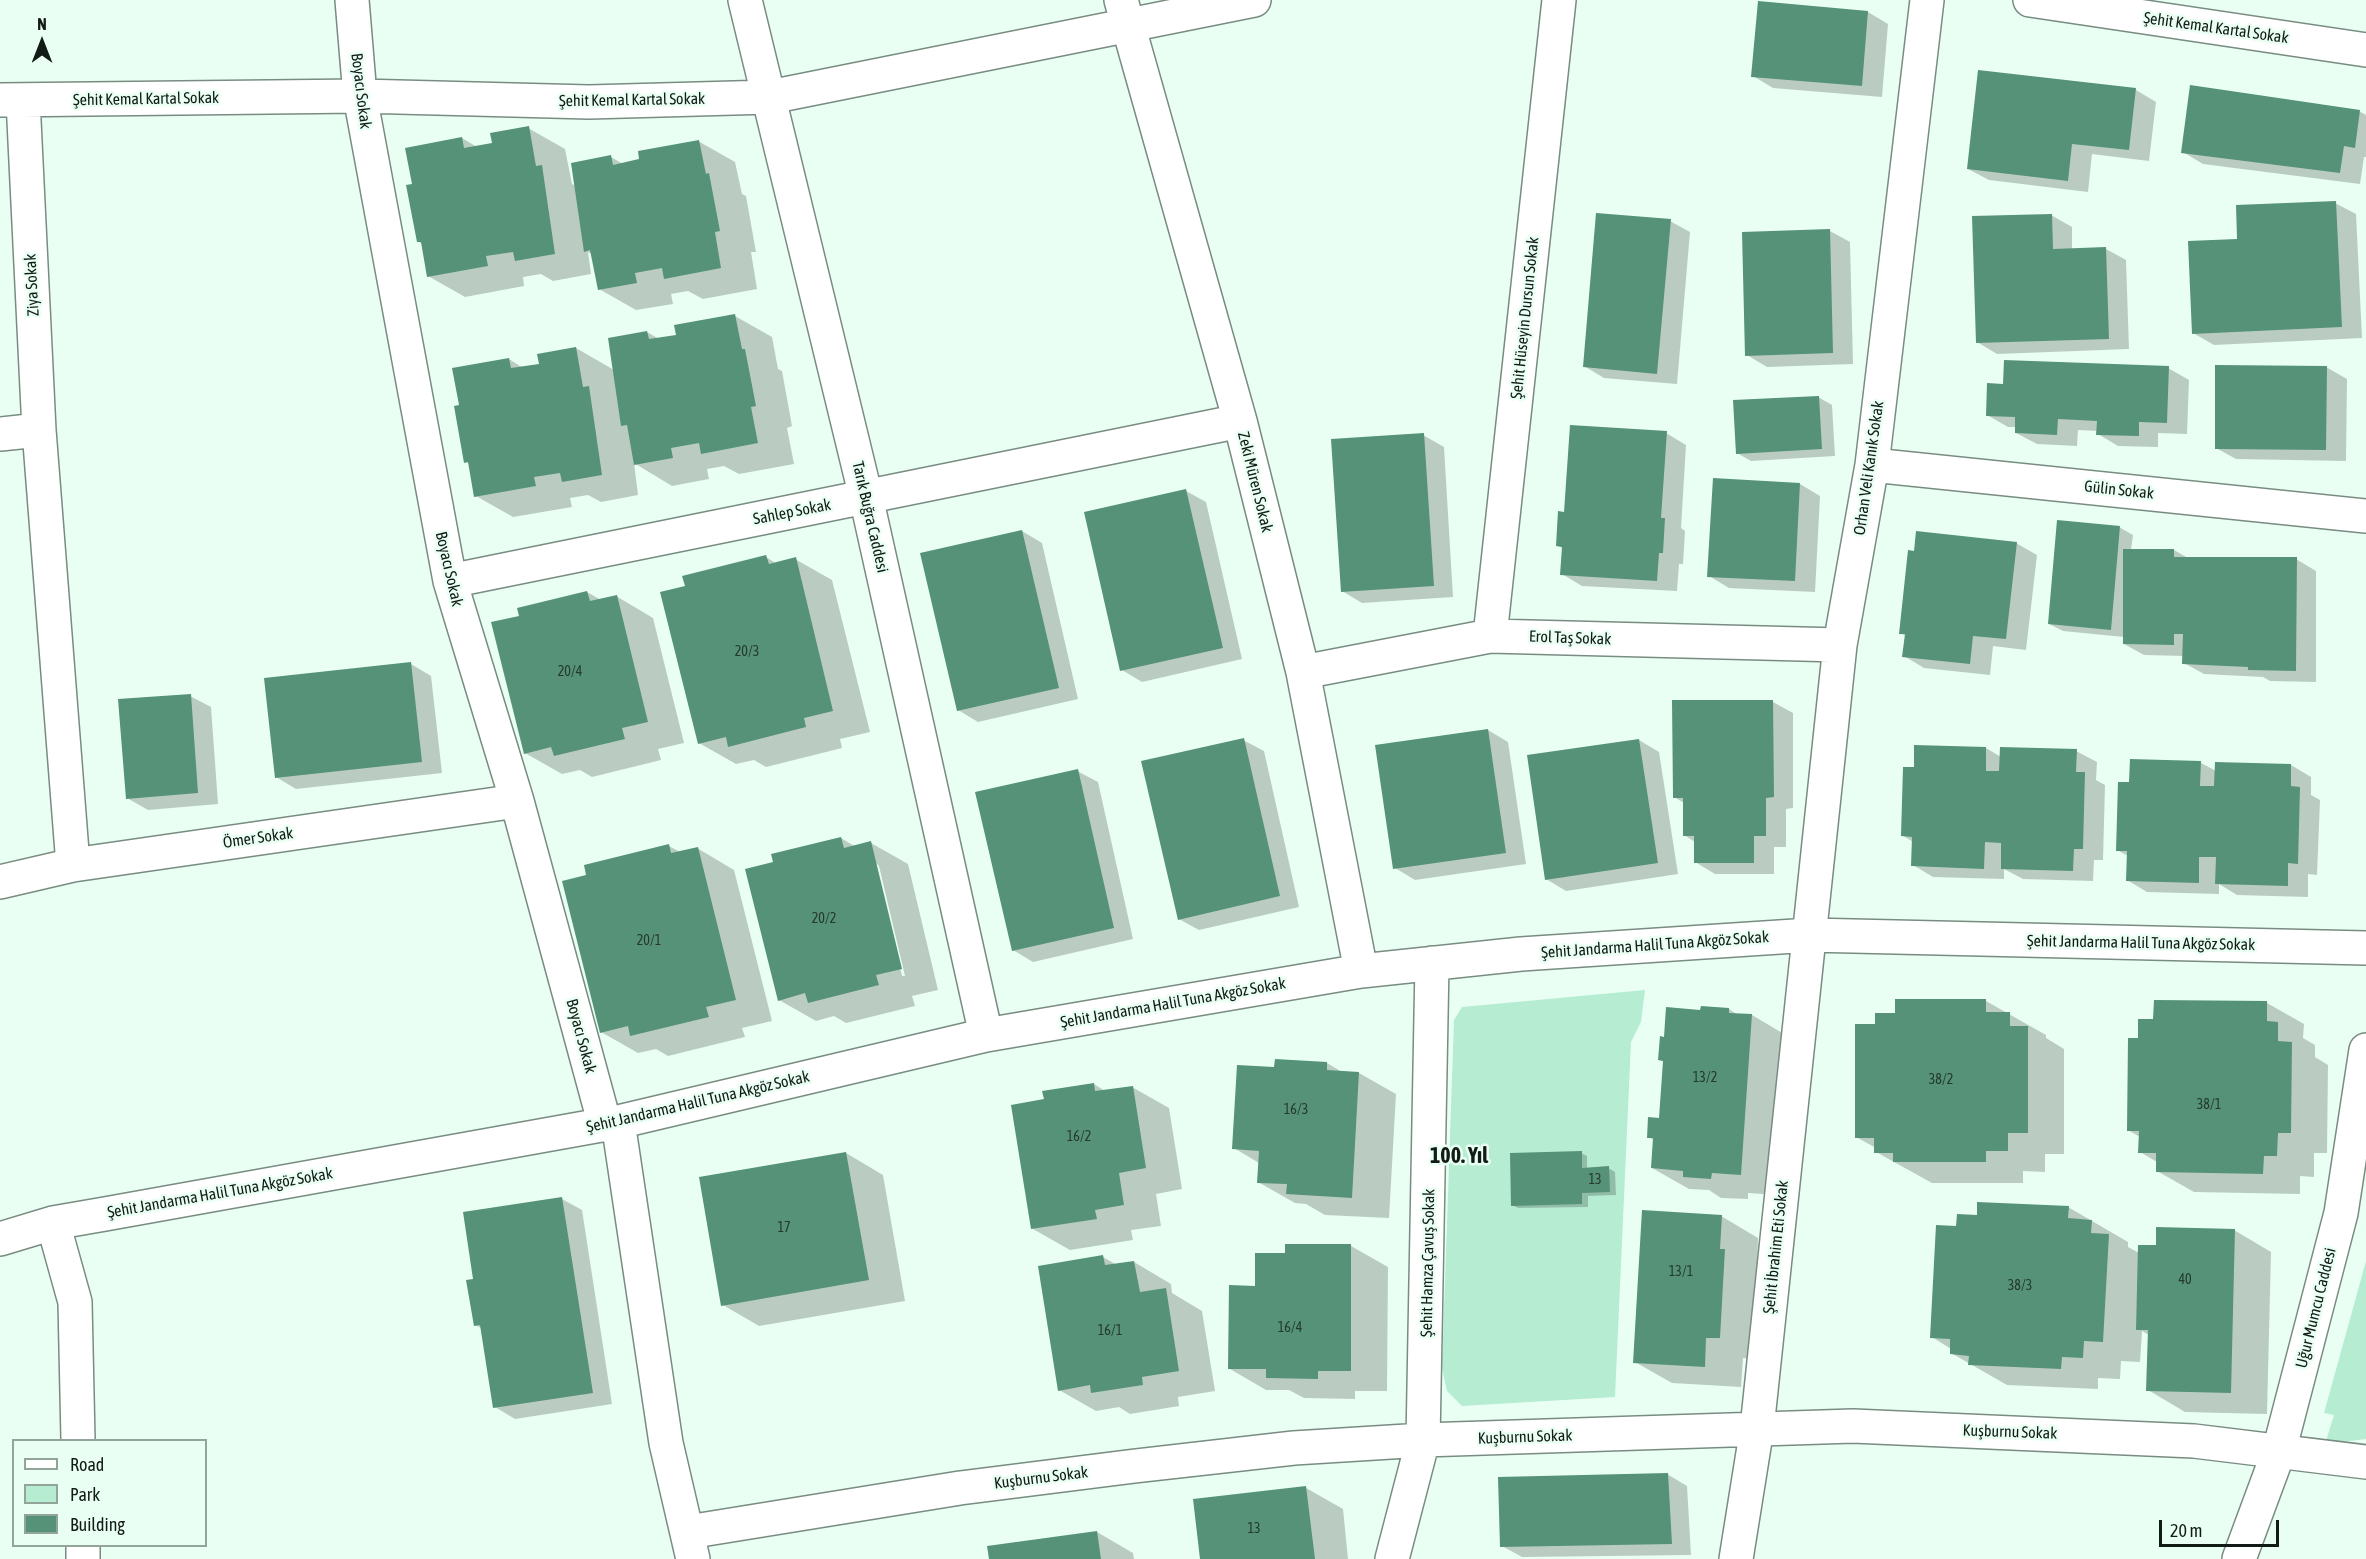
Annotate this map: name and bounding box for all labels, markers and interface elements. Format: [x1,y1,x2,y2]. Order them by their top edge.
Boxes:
street label: Şehit Kemal Kartal Sokak [2142,8,2290,48]
north arrow [12,12,72,72]
text: N [37,15,47,33]
street label: Boyacı Sokak [347,52,375,130]
street label: Şehit Kemal Kartal Sokak [73,88,219,110]
street label: Şehit Kemal Kartal Sokak [559,89,705,111]
street label: Şehit Hüseyin Dursun Sokak [1507,236,1543,400]
street label: Ziya Sokak [21,253,43,317]
street label: Orhan Veli Kanık Sokak [1850,400,1888,536]
street label: Zeki Müren Sokak [1233,430,1277,534]
street label: Tarık Buğra Caddesi [848,459,892,575]
street label: Gülin Sokak [2083,477,2155,503]
street label: Sahlep Sokak [751,495,833,529]
street label: Boyacı Sokak [431,530,467,608]
street label: Erol Taş Sokak [1528,627,1612,649]
house number: 20/3 [735,644,759,660]
house number: 20/4 [558,664,582,680]
street label: Ömer Sokak [222,824,294,852]
house number: 20/2 [812,911,836,927]
street label: Şehit Jandarma Halil Tuna Akgöz Sokak [1540,927,1770,963]
street label: Şehit Jandarma Halil Tuna Akgöz Sokak [2027,931,2255,955]
house number: 20/1 [637,933,661,949]
street label: Şehit Jandarma Halil Tuna Akgöz Sokak [1059,974,1287,1032]
street label: Boyacı Sokak [562,997,600,1075]
street label: Şehit Jandarma Halil Tuna Akgöz Sokak [585,1067,811,1137]
house number: 13/2 [1693,1070,1717,1086]
house number: 38/2 [1929,1072,1953,1088]
house number: 38/1 [2197,1097,2221,1113]
house number: 16/3 [1284,1102,1308,1118]
house number: 16/2 [1067,1129,1091,1145]
district label: 100. Yıl [1430,1143,1488,1169]
street label: Şehit Jandarma Halil Tuna Akgöz Sokak [106,1164,334,1222]
house number: 13 [1588,1172,1602,1188]
street label: Şehit İbrahim Eti Sokak [1759,1179,1793,1315]
street label: Şehit Hamza Çavuş Sokak [1417,1189,1439,1337]
house number: 17 [777,1220,791,1236]
street label: Uğur Mumcu Caddesi [2292,1246,2340,1370]
house number: 13/1 [1669,1264,1693,1280]
house number: 40 [2178,1272,2192,1288]
house number: 38/3 [2008,1278,2032,1294]
house number: 16/4 [1278,1320,1302,1336]
house number: 16/1 [1098,1323,1122,1339]
street label: Kuşburnu Sokak [1962,1421,2058,1443]
street label: Kuşburnu Sokak [1477,1426,1573,1448]
legend [12,1439,207,1547]
text: Road [70,1454,104,1475]
street label: Kuşburnu Sokak [993,1463,1089,1493]
text: Park [70,1484,100,1505]
scale bar [2162,1508,2282,1546]
text: Building [70,1514,125,1535]
text: 20 m [2170,1520,2202,1541]
house number: 13 [1247,1521,1261,1537]

